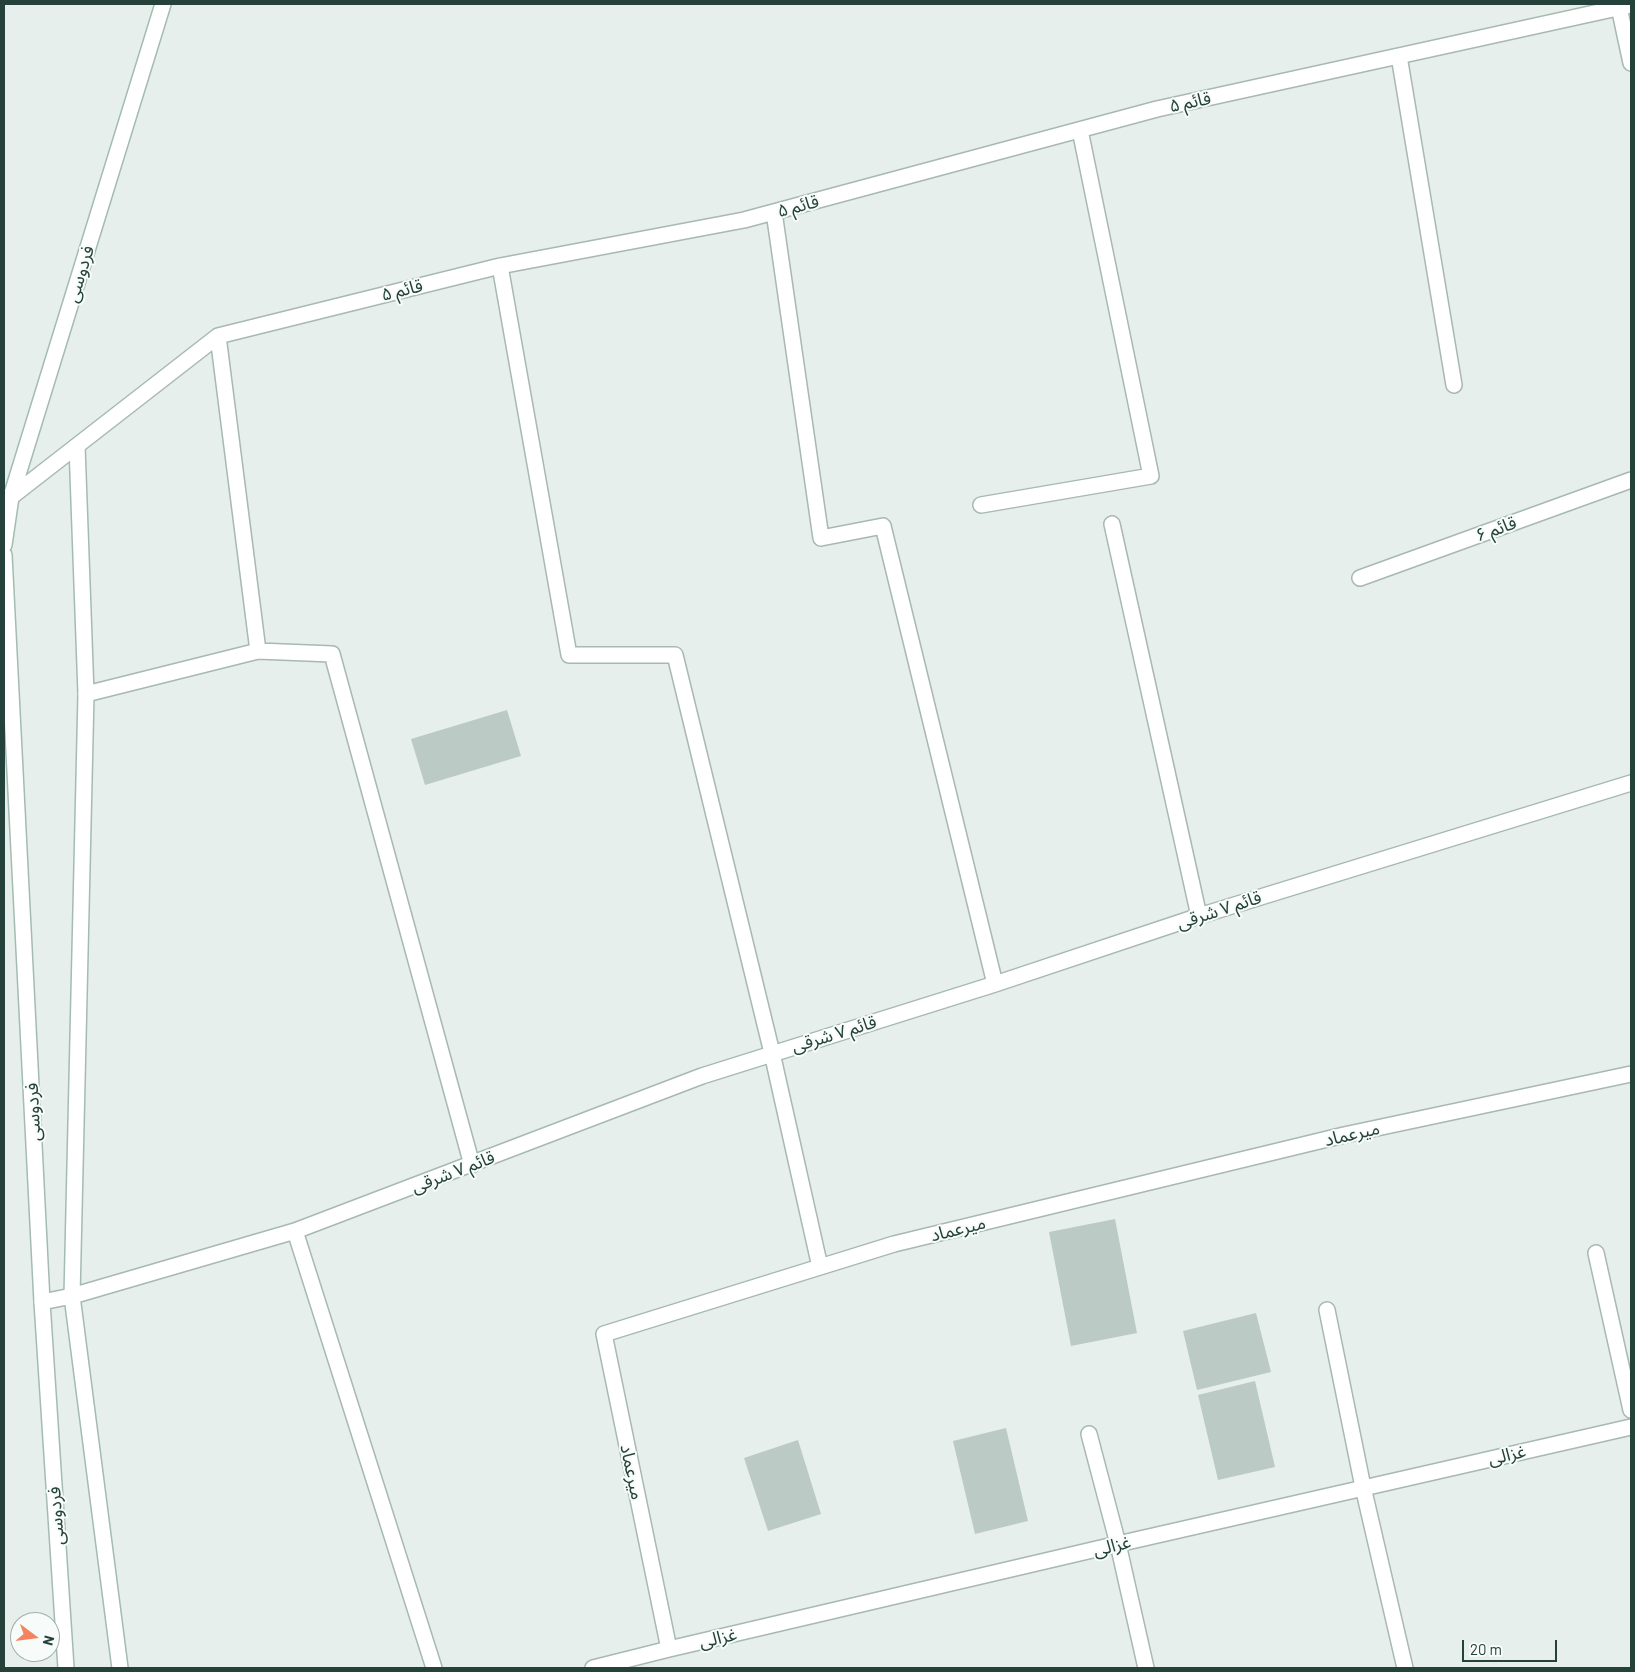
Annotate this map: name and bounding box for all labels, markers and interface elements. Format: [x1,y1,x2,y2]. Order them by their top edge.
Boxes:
street label: قائم ۵ [1167,87,1213,117]
street label: قائم ۵ [775,190,821,222]
street label: فردوسی [61,243,99,305]
street label: قائم ۵ [379,274,425,306]
street label: قائم ۶ [1473,512,1519,546]
street label: قائم ۷ شرقی [1174,886,1264,934]
street label: قائم ۷ شرقی [789,1011,879,1057]
street label: فردوسی [21,1082,45,1142]
street label: میرعماد [1322,1117,1382,1151]
street label: قائم ۷ شرقی [408,1146,498,1198]
street label: میرعماد [928,1212,988,1246]
street label: غزالی [1486,1440,1528,1470]
street label: میرعماد [616,1442,648,1502]
street label: فردوسی [43,1486,69,1546]
street label: غزالی [1091,1531,1133,1561]
north arrow [10,1612,60,1662]
street label: غزالی [697,1623,739,1653]
scale bar [1465,1630,1560,1662]
text: N [40,1634,58,1647]
text: 20 m [1470,1640,1502,1658]

